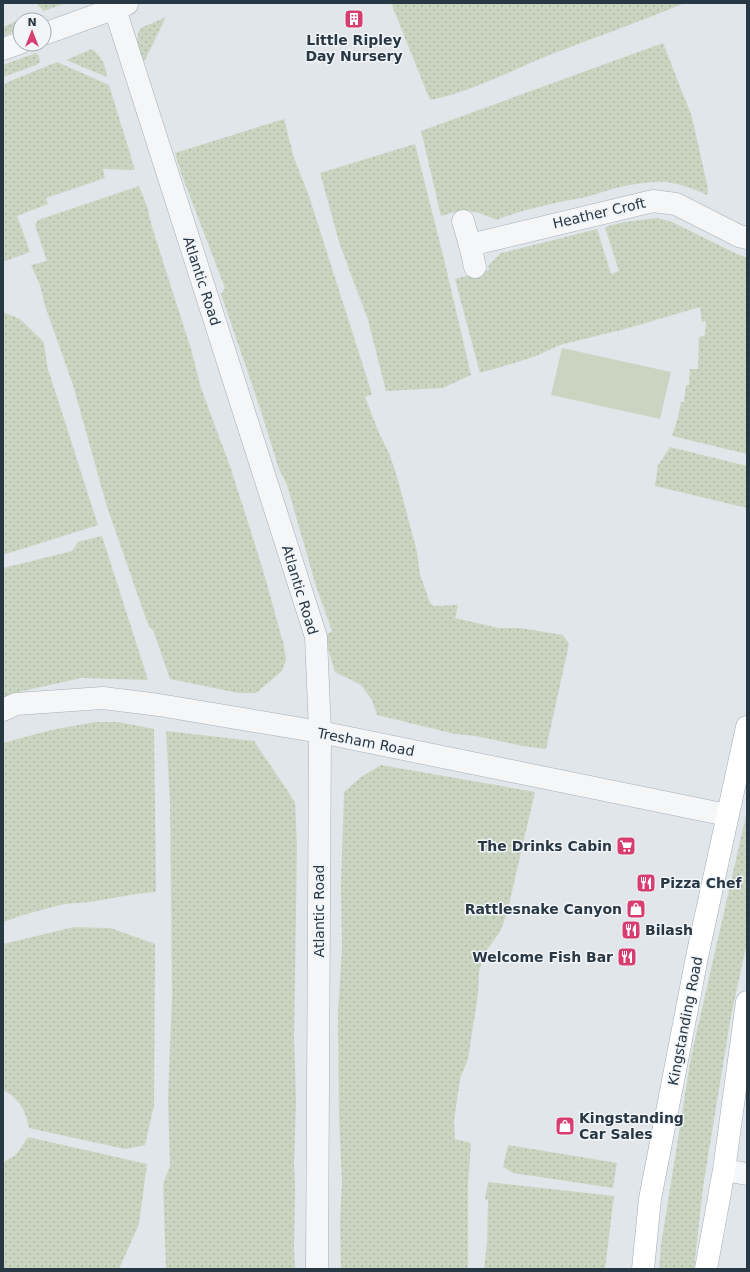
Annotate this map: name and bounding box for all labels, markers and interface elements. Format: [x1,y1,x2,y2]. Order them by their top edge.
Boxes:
building icon: Little Ripley Day Nursery [343,8,365,30]
north arrow [12,12,52,52]
text: N [27,16,37,29]
place label: Little Ripley Day Nursery [305,32,403,64]
street label: Heather Croft [551,194,648,231]
street label: Atlantic Road [180,234,224,328]
street label: Atlantic Road [279,543,321,637]
street label: Tresham Road [315,725,416,759]
supermarket icon: The Drinks Cabin [615,835,637,857]
place label: The Drinks Cabin [478,838,612,854]
street label: Atlantic Road [311,865,327,957]
restaurant icon: Pizza Chef [635,872,657,894]
place label: Pizza Chef [660,875,742,891]
shop icon: Rattlesnake Canyon [625,898,647,920]
place label: Rattlesnake Canyon [465,901,622,917]
restaurant icon: Bilash [620,919,642,941]
place label: Bilash [645,922,693,938]
restaurant icon: Welcome Fish Bar [616,946,638,968]
place label: Welcome Fish Bar [472,949,613,965]
street label: Kingstanding Road [665,955,705,1087]
place label: Kingstanding Car Sales [579,1110,684,1142]
shop icon: Kingstanding Car Sales [554,1115,576,1137]

